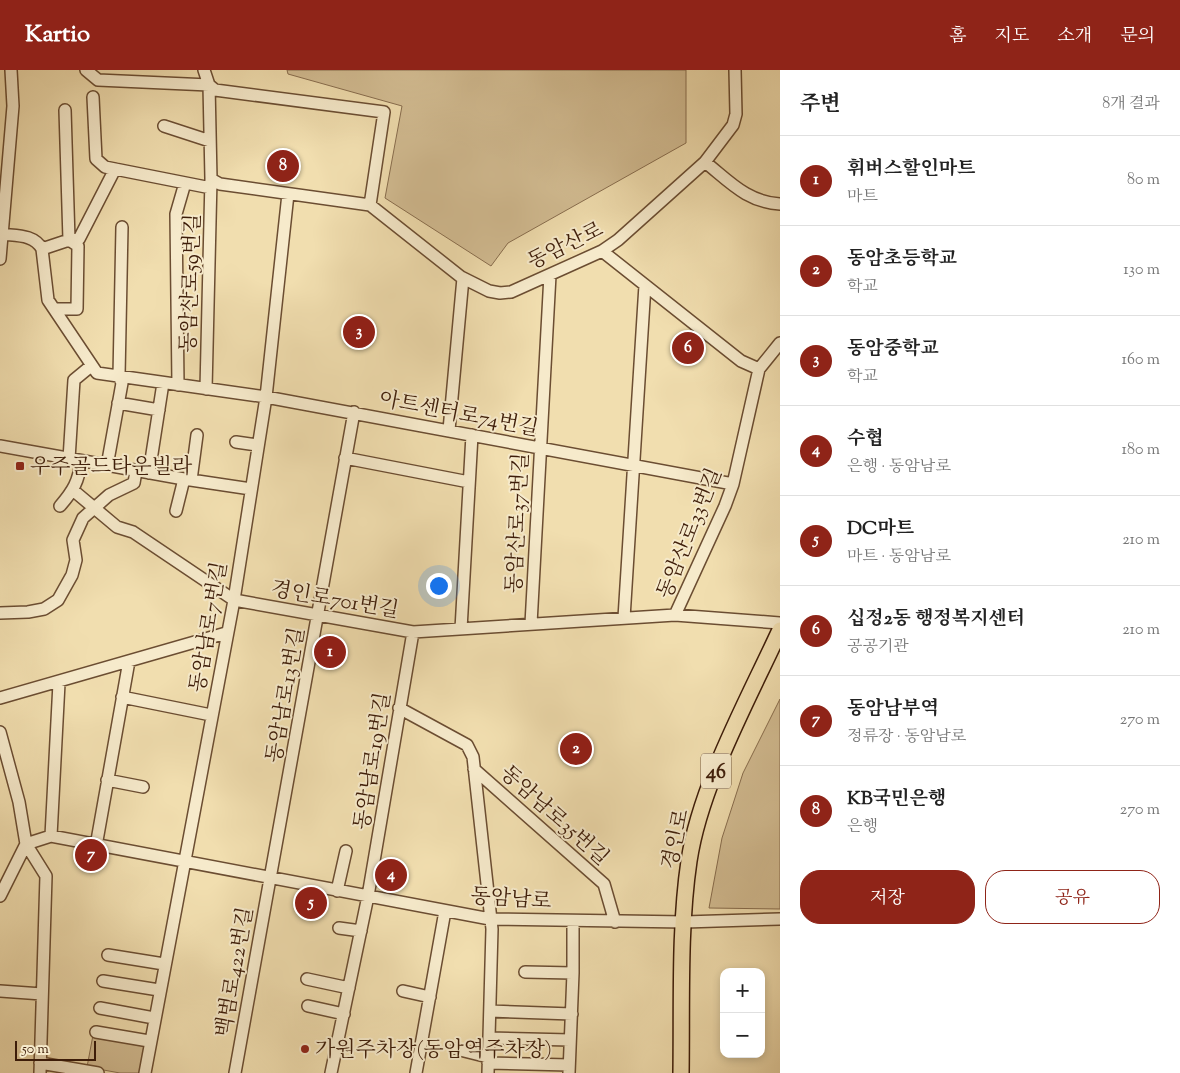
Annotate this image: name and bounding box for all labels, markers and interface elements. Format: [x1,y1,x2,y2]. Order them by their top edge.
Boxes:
text: Kartio [25,18,90,52]
text: 홈 [949,24,967,50]
text: 지도 [995,24,1029,50]
text: 소개 [1057,24,1092,50]
text: 문의 [1120,24,1155,50]
text: 주변 [800,90,841,120]
text: 8개 결과 [1102,93,1160,116]
pin: 8 [267,147,299,185]
text: 휘버스할인마트 [847,156,975,183]
text: 1 [813,169,819,192]
text: 80 m [1127,169,1160,192]
text: 마트 [847,186,878,209]
street label: 동암산로59번길 [175,213,209,353]
street label: 동암산로 [523,216,609,278]
text: 동암초등학교 [847,246,957,273]
text: 2 [812,259,820,282]
text: 130 m [1123,259,1160,282]
text: 학교 [847,276,878,299]
pin: 3 [343,313,375,351]
pin: 6 [672,329,704,367]
text: 동암중학교 [847,336,939,363]
text: 3 [813,349,819,372]
text: 160 m [1122,349,1160,372]
text: 학교 [847,366,878,389]
street label: 아트센터로74번길 [376,385,541,445]
text: 수협 [847,426,884,453]
text: 4 [812,439,820,462]
text: 180 m [1121,439,1160,462]
street label: 동암산로37번길 [500,452,538,594]
place label: 우주골드타운빌라 [30,453,193,483]
text: 은행 · 동암남로 [847,456,951,479]
marker: 우주골드타운빌라 [14,460,26,472]
street label: 동암산로33번길 [651,464,731,604]
text: DC마트 [847,516,914,543]
text: 5 [813,529,819,552]
text: 210 m [1122,529,1160,552]
text: 마트 · 동암남로 [847,546,951,569]
street label: 동암남로7번길 [184,560,236,695]
your location [426,573,452,599]
street label: 경인로701번길 [268,575,401,627]
text: 십정2동 행정복지센터 [847,606,1025,633]
text: 6 [812,619,820,642]
text: 210 m [1122,619,1160,642]
street label: 동암남로13번길 [260,625,314,766]
pin: 1 [314,633,346,671]
text: 공공기관 [847,636,909,659]
street label: 동암남로19번길 [348,690,400,832]
text: 동암남부역 [847,696,939,723]
text: 7 [812,709,820,732]
text: 270 m [1120,709,1160,732]
text: 정류장 · 동암남로 [847,726,966,749]
pin: 2 [560,730,592,768]
road number: 46 [701,754,731,788]
street label: 동암남로35번길 [493,759,615,874]
text: KB국민은행 [847,786,946,813]
text: 8 [812,799,820,822]
text: 270 m [1120,799,1160,822]
street label: 경인로 [656,807,698,872]
text: 은행 [847,816,878,839]
pin: 7 [75,836,107,874]
pin: 4 [375,856,407,894]
button: 저장 [800,870,975,924]
button: 공유 [985,870,1160,924]
street label: 동암남로 [469,882,552,918]
pin: 5 [295,884,327,922]
street label: 백범로422번길 [210,905,262,1040]
map controls [720,968,765,1058]
button: + [720,968,765,1013]
button: − [720,1013,765,1058]
place label: 가원주차장(동암역주차장) [315,1036,552,1066]
scale bar [15,1038,96,1061]
text: 50 m [22,1040,49,1060]
marker: 가원주차장(동암역주차장) [299,1043,311,1055]

